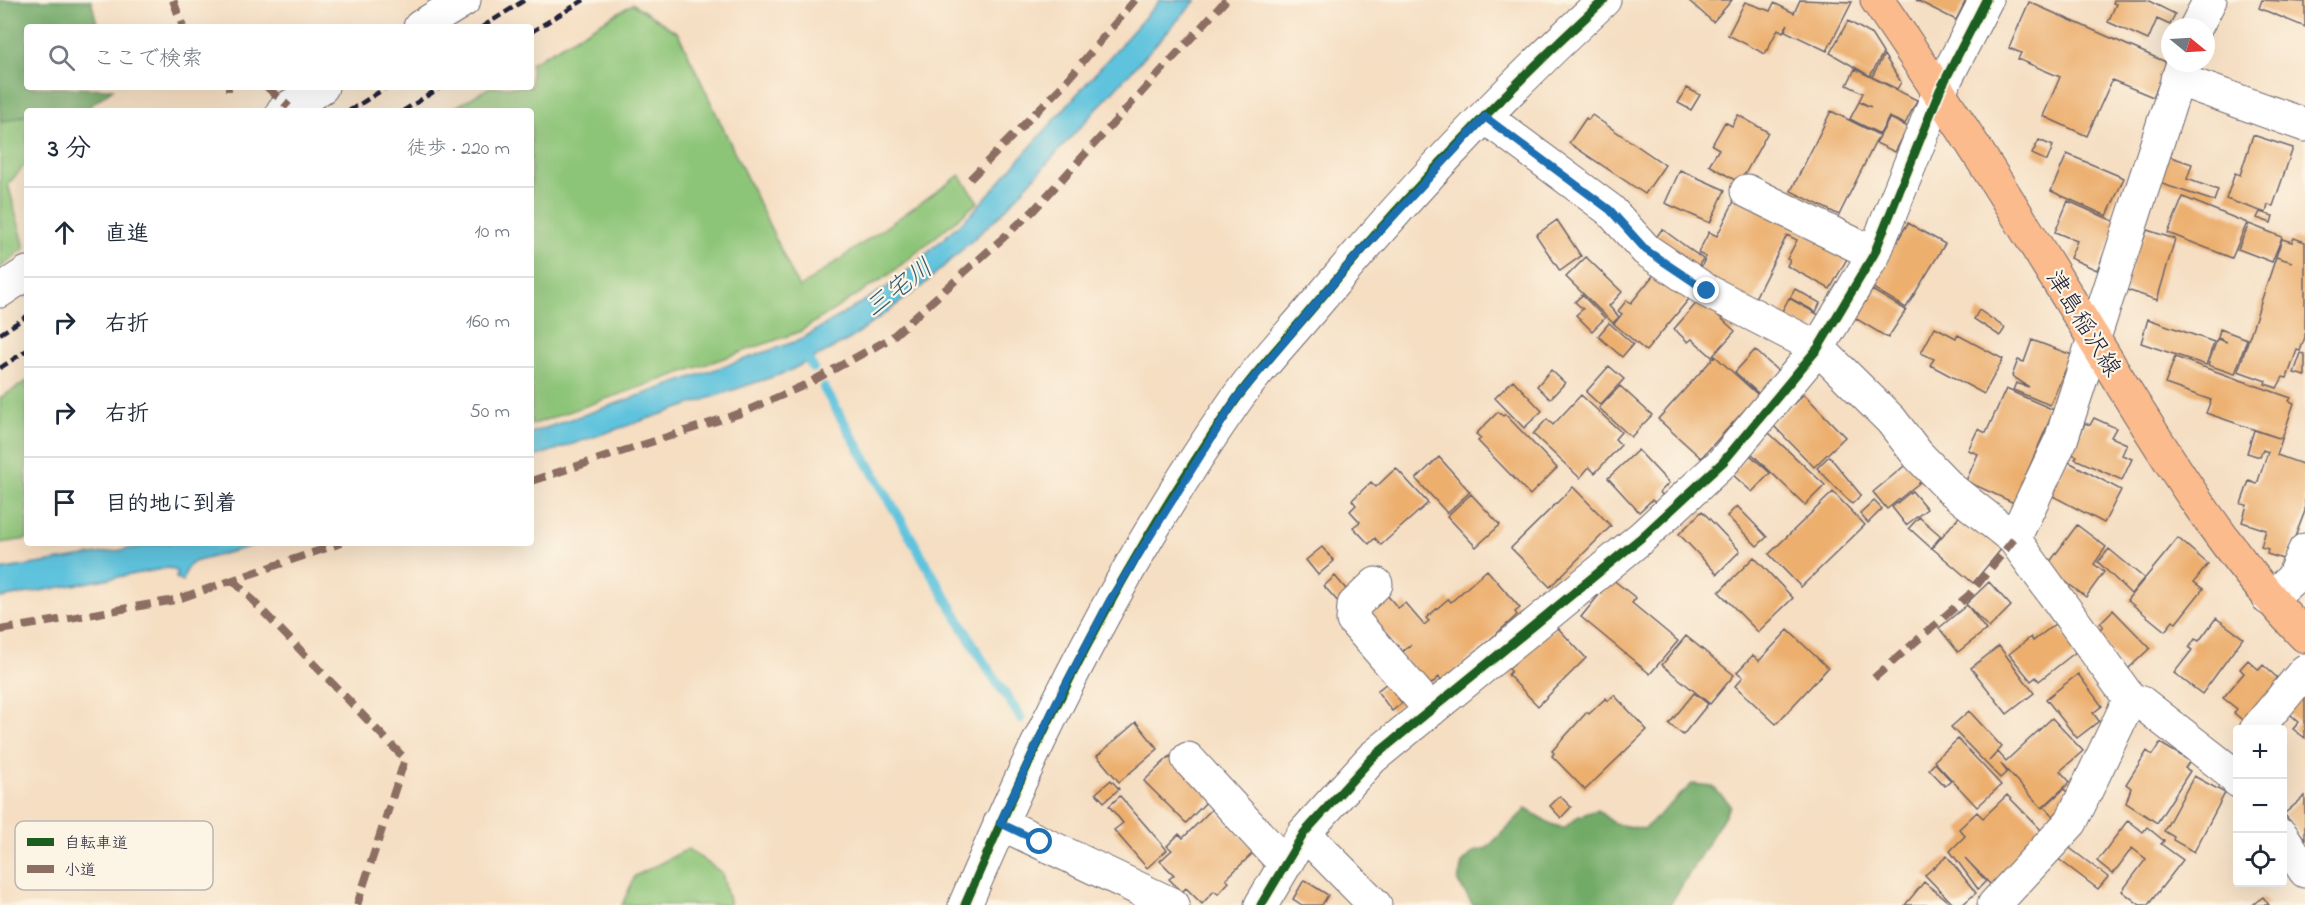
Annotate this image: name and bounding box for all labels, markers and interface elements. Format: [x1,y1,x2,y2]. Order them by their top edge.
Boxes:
north arrow [2161,18,2215,72]
search box [24,24,534,90]
icon: search [45,41,78,74]
text: ここで検索 [93,44,203,76]
text: 3 分 [48,131,91,169]
text: 徒歩 · 220 m [407,135,510,164]
icon: ahead [48,216,81,249]
text: 10 m [474,218,510,247]
text: 直進 [105,219,149,251]
water label: 三宅川 [857,251,942,328]
street label: 津島稲沢線 [2035,264,2129,384]
route end [1693,277,1719,303]
icon: right [48,306,81,339]
text: 160 m [466,308,510,337]
text: 右折 [105,309,149,341]
icon: right [48,396,81,429]
text: 50 m [469,398,510,427]
text: 右折 [105,399,149,431]
icon: arrive [48,486,81,519]
text: 目的地に到着 [105,489,237,521]
map controls [2233,725,2287,887]
button: + [2233,725,2287,779]
button: − [2233,779,2287,833]
legend [15,821,213,890]
route start [1026,828,1052,854]
text: 自転車道 [64,832,128,856]
button: locate [2233,833,2287,887]
text: 小道 [64,859,96,883]

